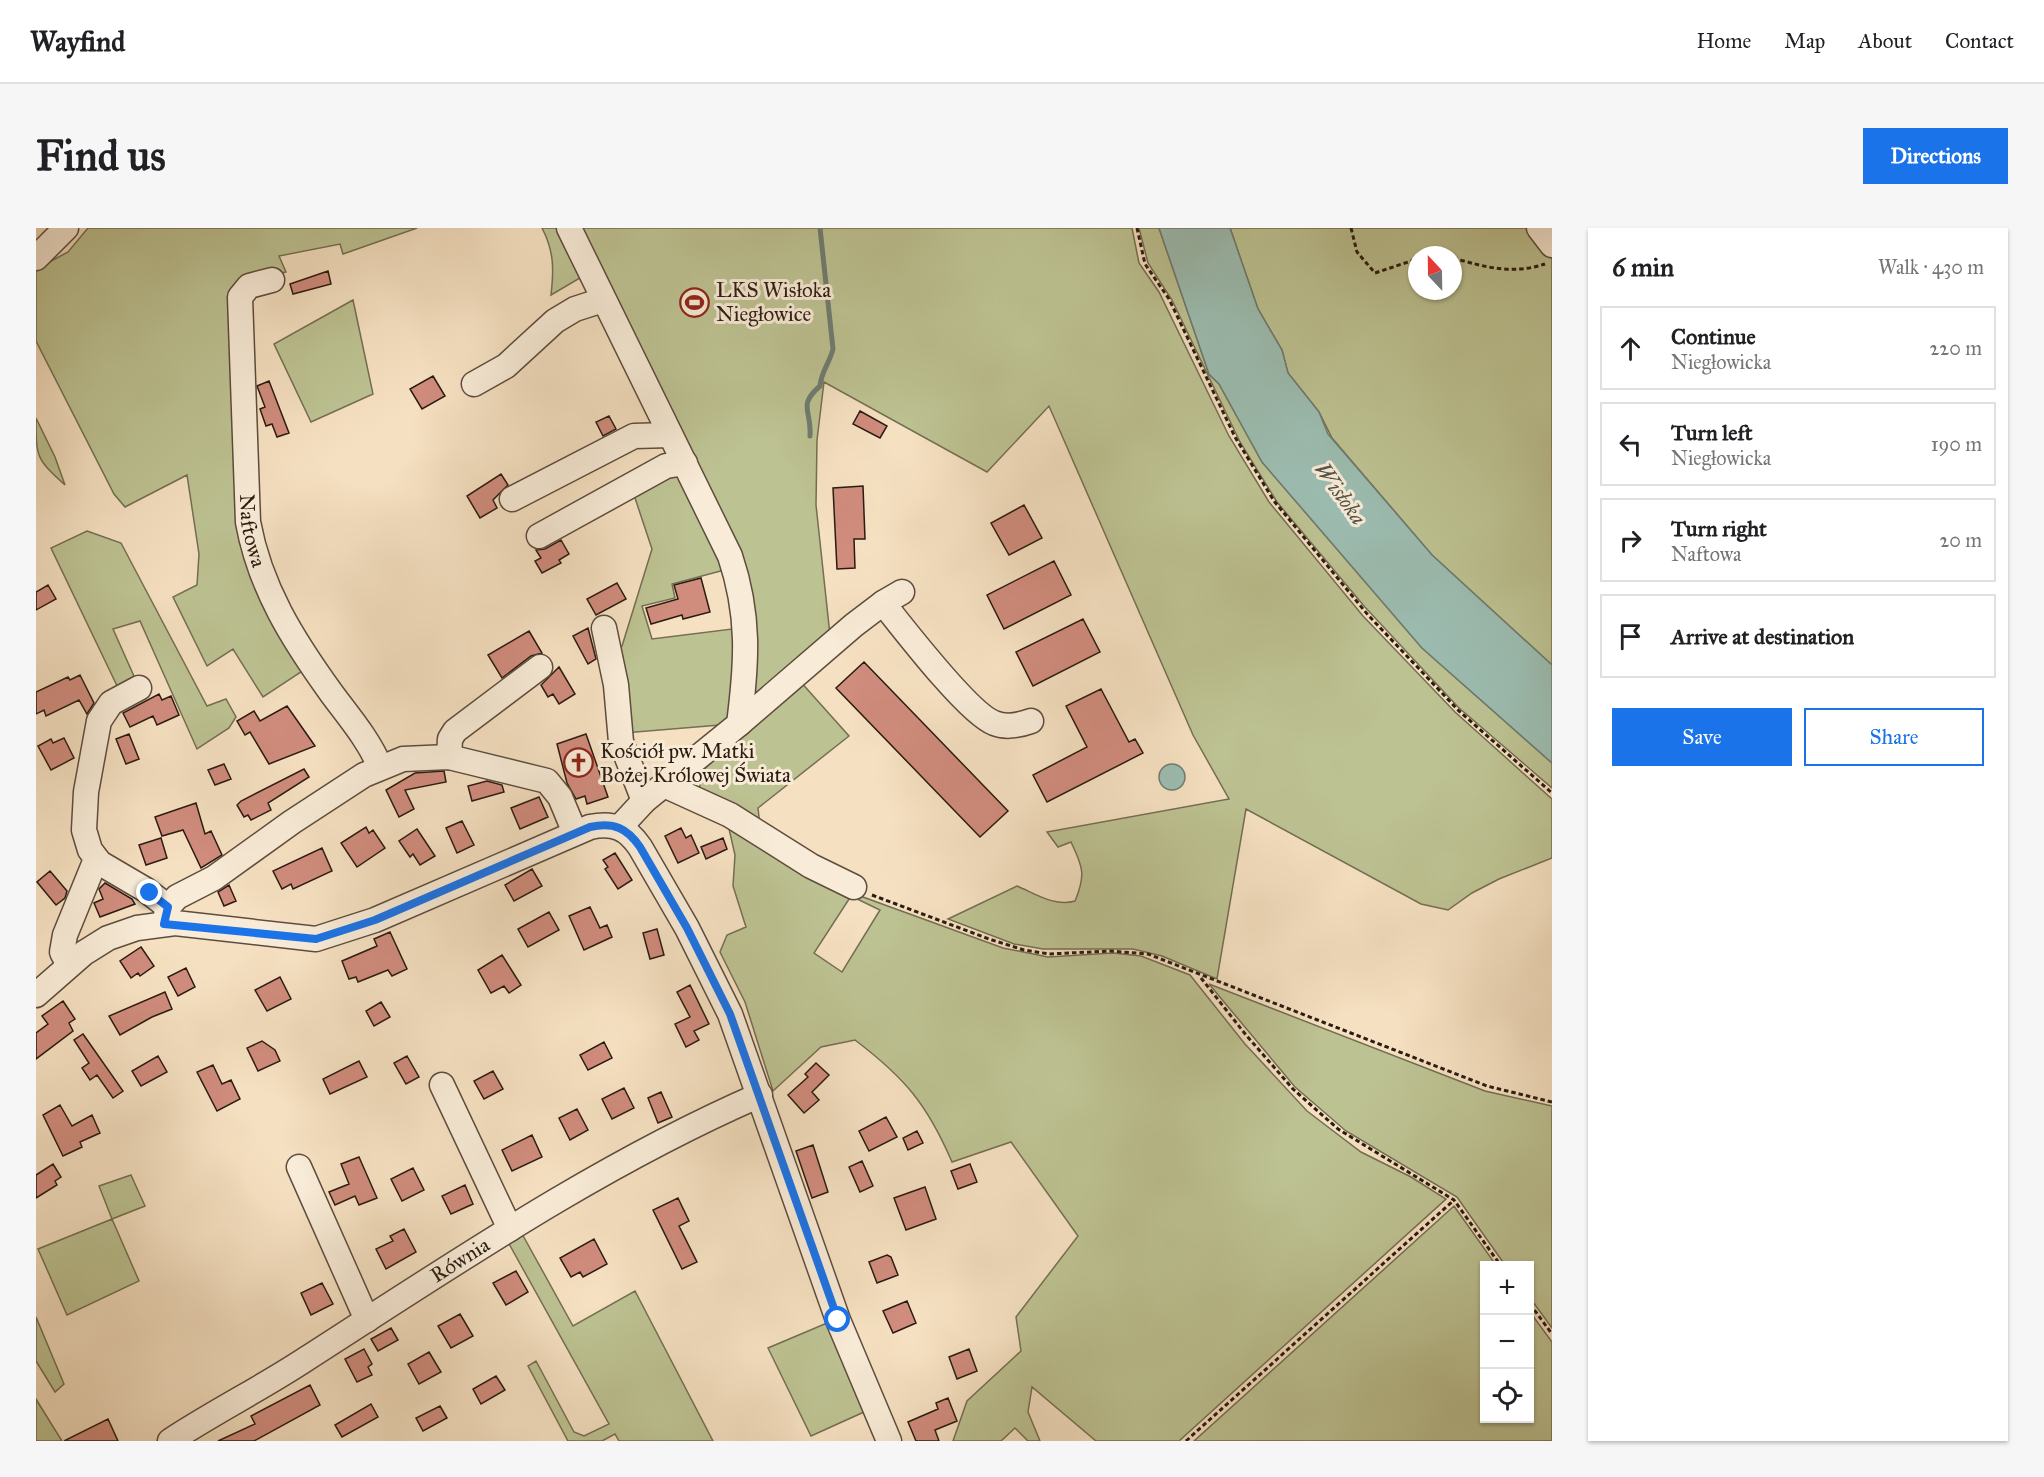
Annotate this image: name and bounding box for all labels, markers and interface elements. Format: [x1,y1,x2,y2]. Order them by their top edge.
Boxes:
text: Wayfind [30,24,125,59]
text: Home [1696,28,1751,54]
text: Map [1784,28,1825,54]
text: About [1858,28,1912,54]
text: Contact [1945,28,2014,54]
button: Directions [1863,128,2008,184]
text: Find us [36,130,166,182]
north arrow [1408,246,1462,300]
text: 6 min [1612,251,1674,283]
text: Walk · 430 m [1878,255,1984,279]
place label: LKS Wisłoka Niegłowice [716,277,831,327]
sports icon: LKS Wisłoka Niegłowice [679,286,711,318]
text: Continue [1671,323,1756,350]
icon: ahead [1614,332,1647,365]
text: 220 m [1930,336,1982,360]
text: Niegłowicka [1671,350,1771,374]
text: Turn left [1671,419,1753,446]
icon: left [1614,428,1647,461]
text: 190 m [1931,432,1982,456]
text: Niegłowicka [1671,446,1771,470]
water label: Wisłoka [1309,457,1372,530]
street label: Naftowa [234,493,272,571]
text: Turn right [1671,515,1767,542]
icon: right [1614,524,1647,557]
text: 20 m [1939,528,1982,552]
text: Naftowa [1671,542,1741,566]
icon: arrive [1614,620,1647,653]
text: Arrive at destination [1671,623,1854,650]
button: Save [1612,708,1792,766]
button: Share [1804,708,1984,766]
place label: Kościół pw. Matki Bożej Królowej Świata [600,738,791,788]
church icon: Kościół pw. Matki Bożej Królowej Świata [563,747,595,779]
route end [136,879,162,905]
street label: Równia [426,1231,495,1288]
map controls [1480,1261,1534,1423]
button: + [1480,1261,1534,1315]
route start [824,1306,850,1332]
button: − [1480,1315,1534,1369]
button: locate [1480,1369,1534,1423]

